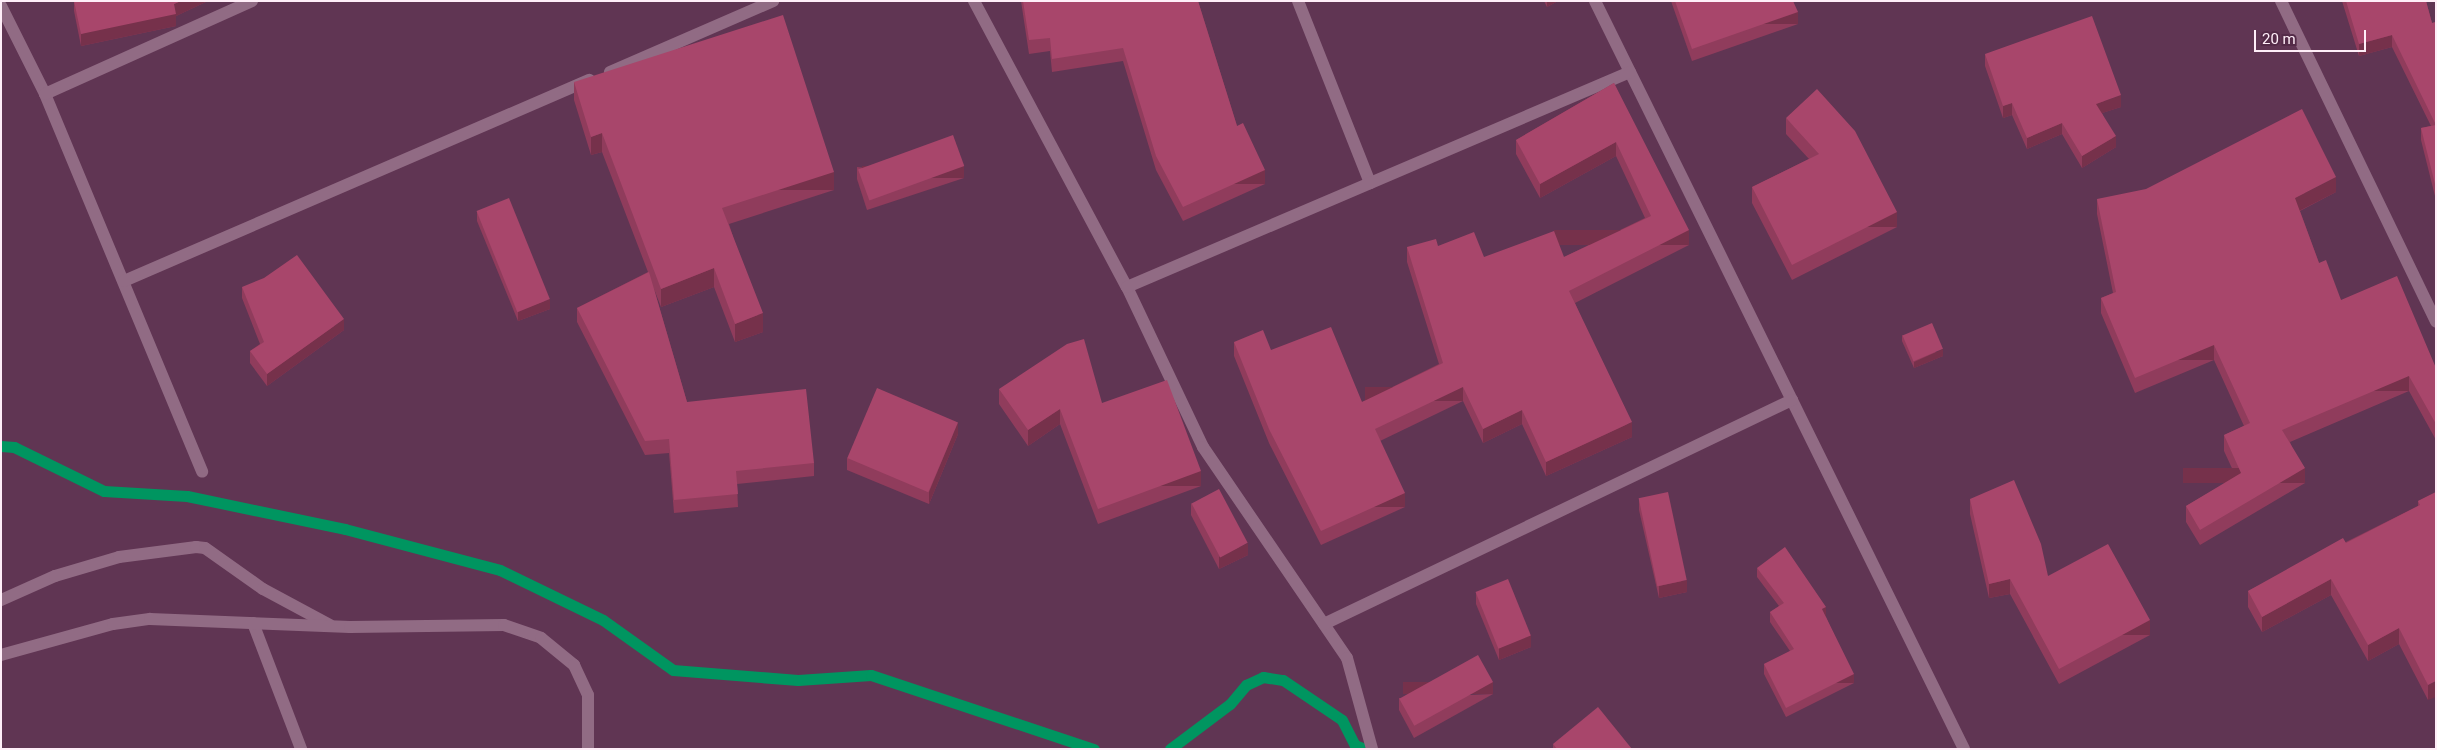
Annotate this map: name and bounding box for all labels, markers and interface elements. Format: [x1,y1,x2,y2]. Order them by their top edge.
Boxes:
scale bar [2257,20,2370,52]
text: 20 m [2262,30,2296,48]

